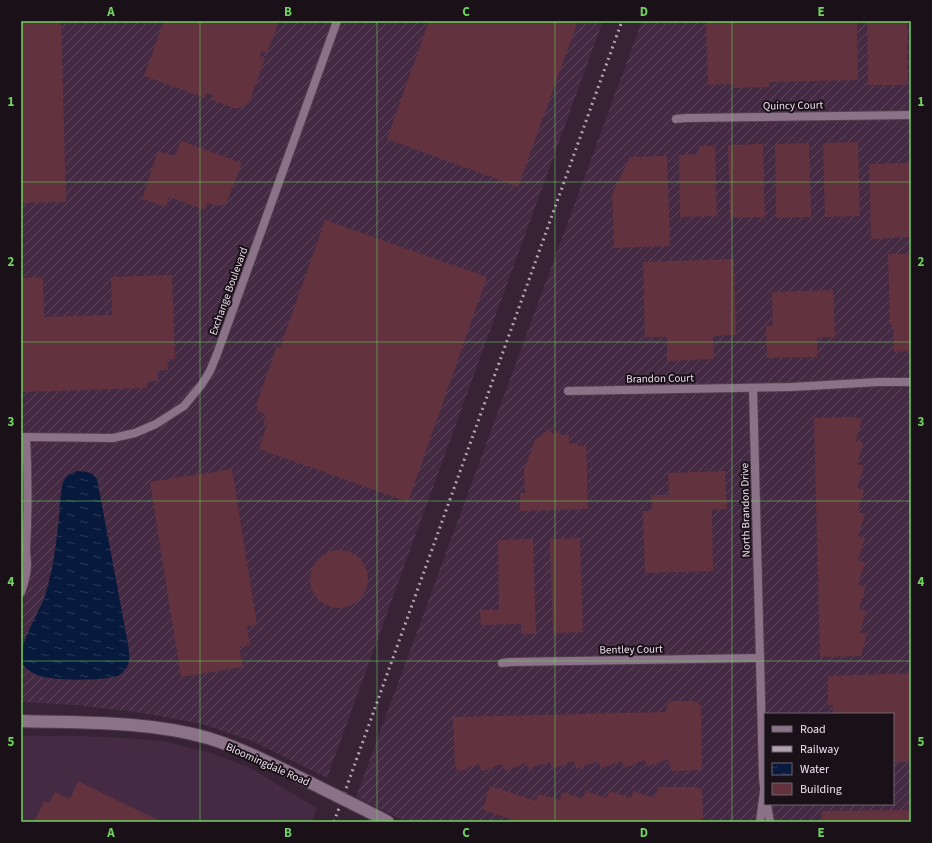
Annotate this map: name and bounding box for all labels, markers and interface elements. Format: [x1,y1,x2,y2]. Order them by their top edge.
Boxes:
text: A [106,3,115,21]
text: B [284,3,292,21]
text: C [462,3,470,21]
text: D [640,3,648,21]
text: E [817,3,825,21]
text: 1 [8,93,15,111]
text: 1 [918,93,925,111]
street label: Quincy Court [763,97,824,114]
street label: Exchange Boulevard [206,245,251,337]
text: 2 [8,253,15,271]
text: 2 [918,253,925,271]
street label: Brandon Court [626,370,694,387]
text: 3 [8,413,15,431]
text: 3 [918,413,925,431]
street label: North Brandon Drive [737,462,754,557]
text: 4 [8,573,15,591]
text: 4 [918,573,925,591]
street label: Bentley Court [599,641,663,658]
legend [764,713,894,805]
text: Road [800,721,826,738]
text: 5 [8,733,15,751]
text: 5 [918,733,925,751]
street label: Bloomingdale Road [224,739,312,790]
text: Railway [800,741,839,758]
text: Water [800,761,830,778]
text: Building [800,781,842,798]
text: A [106,824,115,842]
text: B [284,824,292,842]
text: C [462,824,470,842]
text: D [640,824,648,842]
text: E [817,824,825,842]

